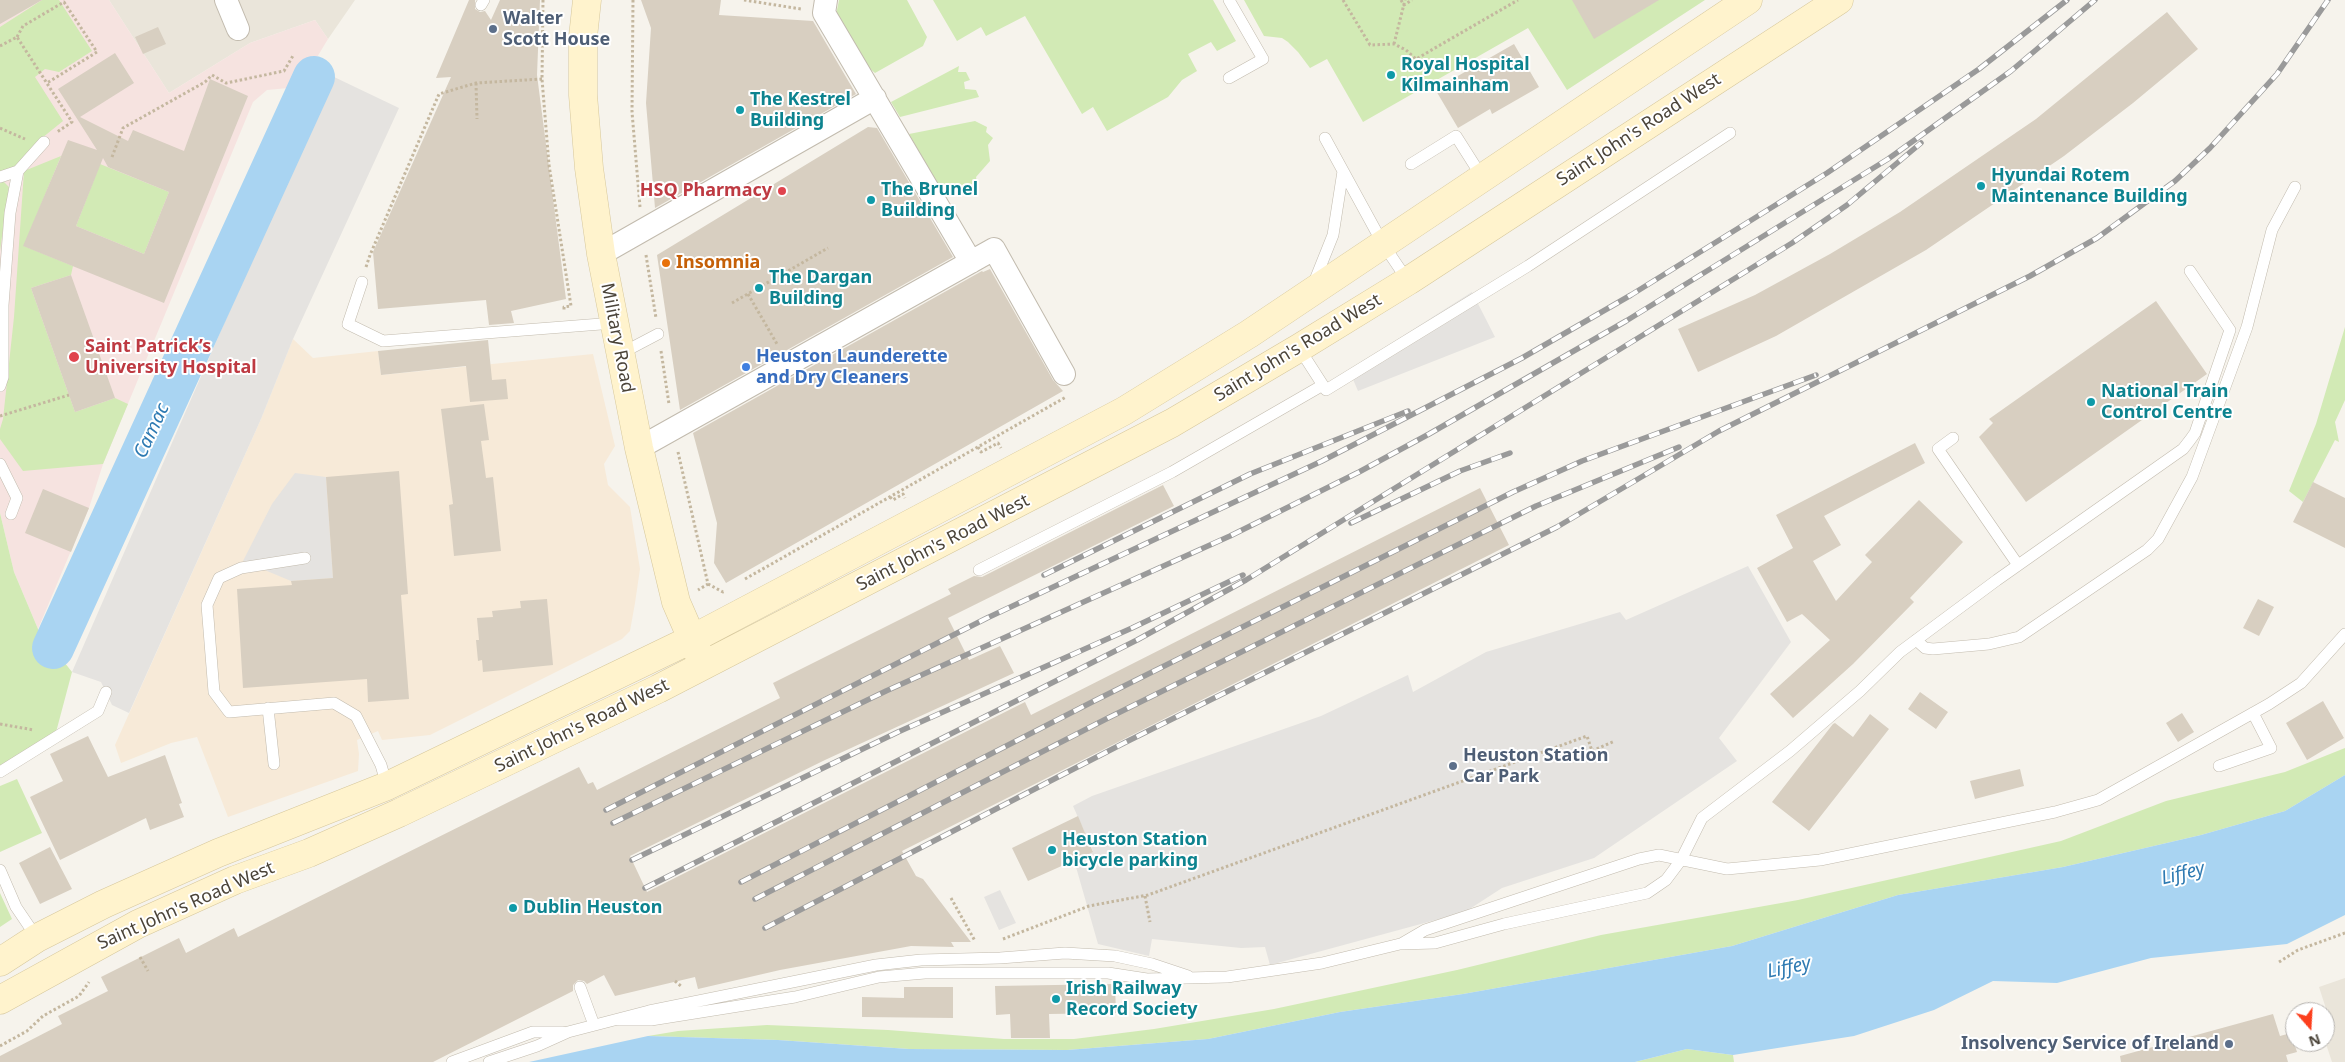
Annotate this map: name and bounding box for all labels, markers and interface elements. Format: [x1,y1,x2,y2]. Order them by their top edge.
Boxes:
place label: Walter Scott House [503,8,610,50]
marker: Walter Scott House [487,23,499,35]
place label: Royal Hospital Kilmainham [1401,54,1530,96]
marker: Royal Hospital Kilmainham [1385,69,1397,81]
street label: Saint John's Road West [1553,69,1725,191]
place label: The Kestrel Building [750,89,851,132]
marker: The Kestrel Building [734,104,746,116]
place label: Hyundai Rotem Maintenance Building [1991,165,2188,208]
place label: The Brunel Building [881,179,978,222]
place label: HSQ Pharmacy [640,180,772,202]
marker: Hyundai Rotem Maintenance Building [1975,180,1987,192]
marker: HSQ Pharmacy [776,185,788,197]
marker: The Brunel Building [865,194,877,206]
place label: Insomnia [676,252,760,274]
marker: Insomnia [660,257,672,269]
place label: The Dargan Building [769,267,872,310]
street label: Military Road [596,281,638,395]
marker: The Dargan Building [753,282,765,294]
street label: Saint John's Road West [1210,290,1386,406]
place label: Saint Patrick’s University Hospital [85,336,257,378]
place label: Heuston Launderette and Dry Cleaners [756,346,948,388]
marker: Saint Patrick’s University Hospital [67,350,81,364]
marker: Heuston Launderette and Dry Cleaners [740,361,752,373]
place label: National Train Control Centre [2101,381,2233,424]
marker: National Train Control Centre [2085,396,2097,408]
water label: Camac [129,400,175,462]
street label: Saint John's Road West [853,490,1033,596]
street label: Saint John's Road West [491,674,673,778]
place label: Heuston Station Car Park [1463,745,1608,788]
marker: Heuston Station Car Park [1447,760,1459,772]
place label: Heuston Station bicycle parking [1062,829,1207,872]
marker: Heuston Station bicycle parking [1046,844,1058,856]
street label: Saint John's Road West [94,857,278,955]
water label: Liffey [2159,858,2207,890]
place label: Dublin Heuston [523,897,662,919]
marker: Dublin Heuston [507,902,519,914]
water label: Liffey [1765,952,1813,984]
place label: Irish Railway Record Society [1066,978,1198,1021]
marker: Irish Railway Record Society [1050,993,1062,1005]
north arrow [2285,1002,2335,1052]
text: N [2306,1030,2323,1052]
place label: Insolvency Service of Ireland [1961,1033,2219,1055]
marker: Insolvency Service of Ireland [2223,1038,2235,1050]

